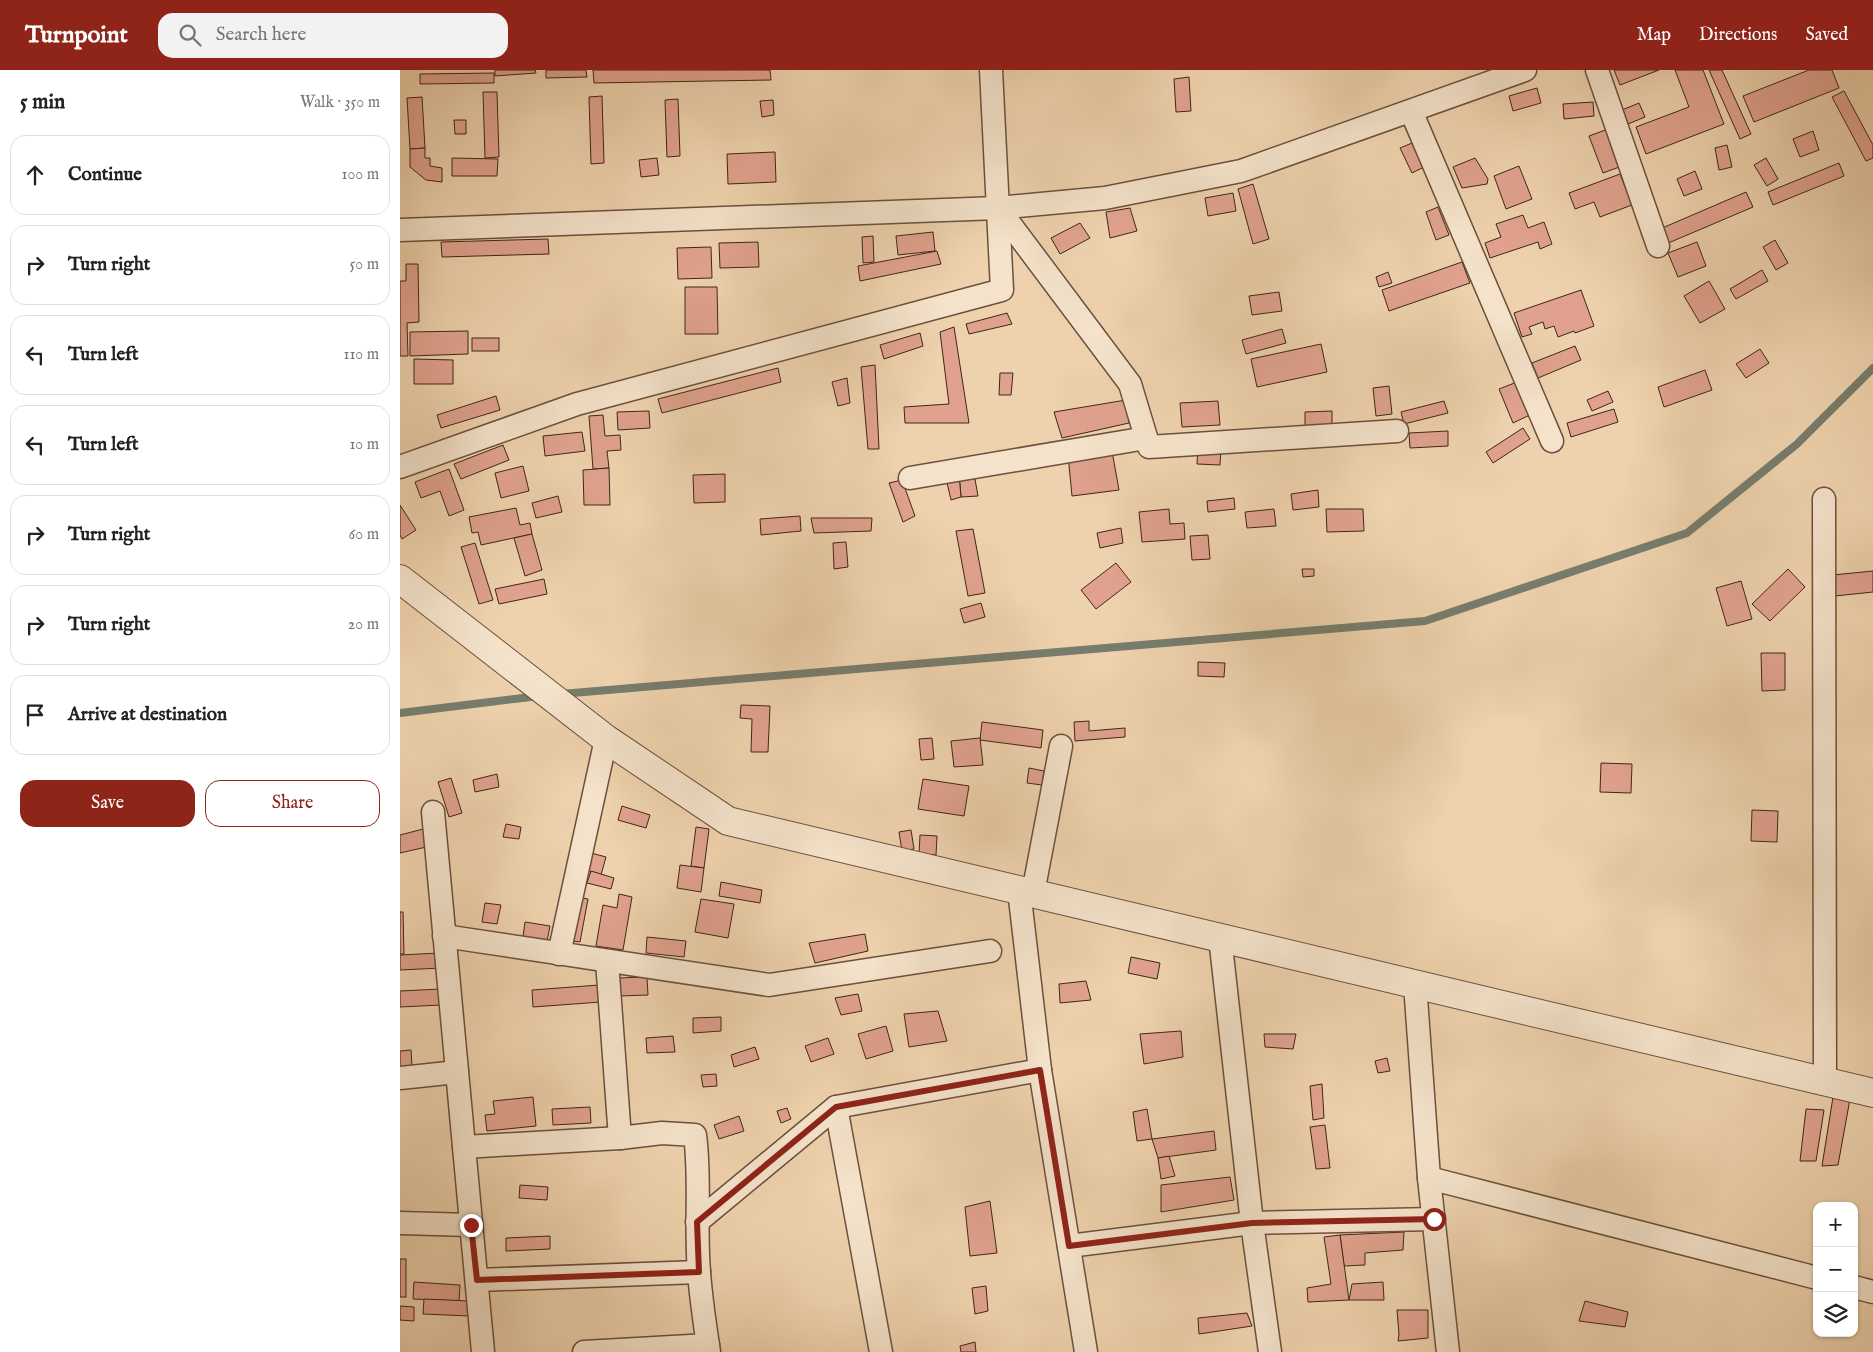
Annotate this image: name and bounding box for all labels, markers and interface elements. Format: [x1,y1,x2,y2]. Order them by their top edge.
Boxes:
search box [158,13,508,58]
text: Turnpoint [25,20,128,51]
icon: search [176,21,204,49]
text: Search here [216,23,306,47]
text: Map [1637,24,1671,47]
text: Directions [1699,24,1777,47]
text: Saved [1805,24,1848,47]
text: 5 min [20,89,65,116]
text: Walk · 350 m [300,93,380,113]
icon: ahead [21,161,49,189]
text: Continue [68,163,142,187]
text: 100 m [342,165,379,185]
icon: right [21,251,49,279]
text: Turn right [68,253,150,277]
text: 50 m [350,255,379,275]
icon: left [21,341,49,369]
text: Turn left [68,343,139,367]
text: 110 m [343,345,379,365]
icon: left [21,431,49,459]
text: Turn left [68,433,139,457]
text: 10 m [349,435,379,455]
icon: right [21,521,49,549]
text: Turn right [68,523,150,547]
text: 60 m [349,525,379,545]
icon: right [21,611,49,639]
text: Turn right [68,613,150,637]
text: 20 m [348,615,379,635]
icon: arrive [21,701,49,729]
text: Arrive at destination [68,703,227,727]
button: Save [20,780,195,827]
button: Share [205,780,380,827]
map controls [1813,1202,1858,1337]
button: + [1813,1202,1858,1247]
route start [1423,1208,1446,1231]
route end [460,1214,483,1237]
button: − [1813,1247,1858,1292]
button: layers [1813,1292,1858,1337]

